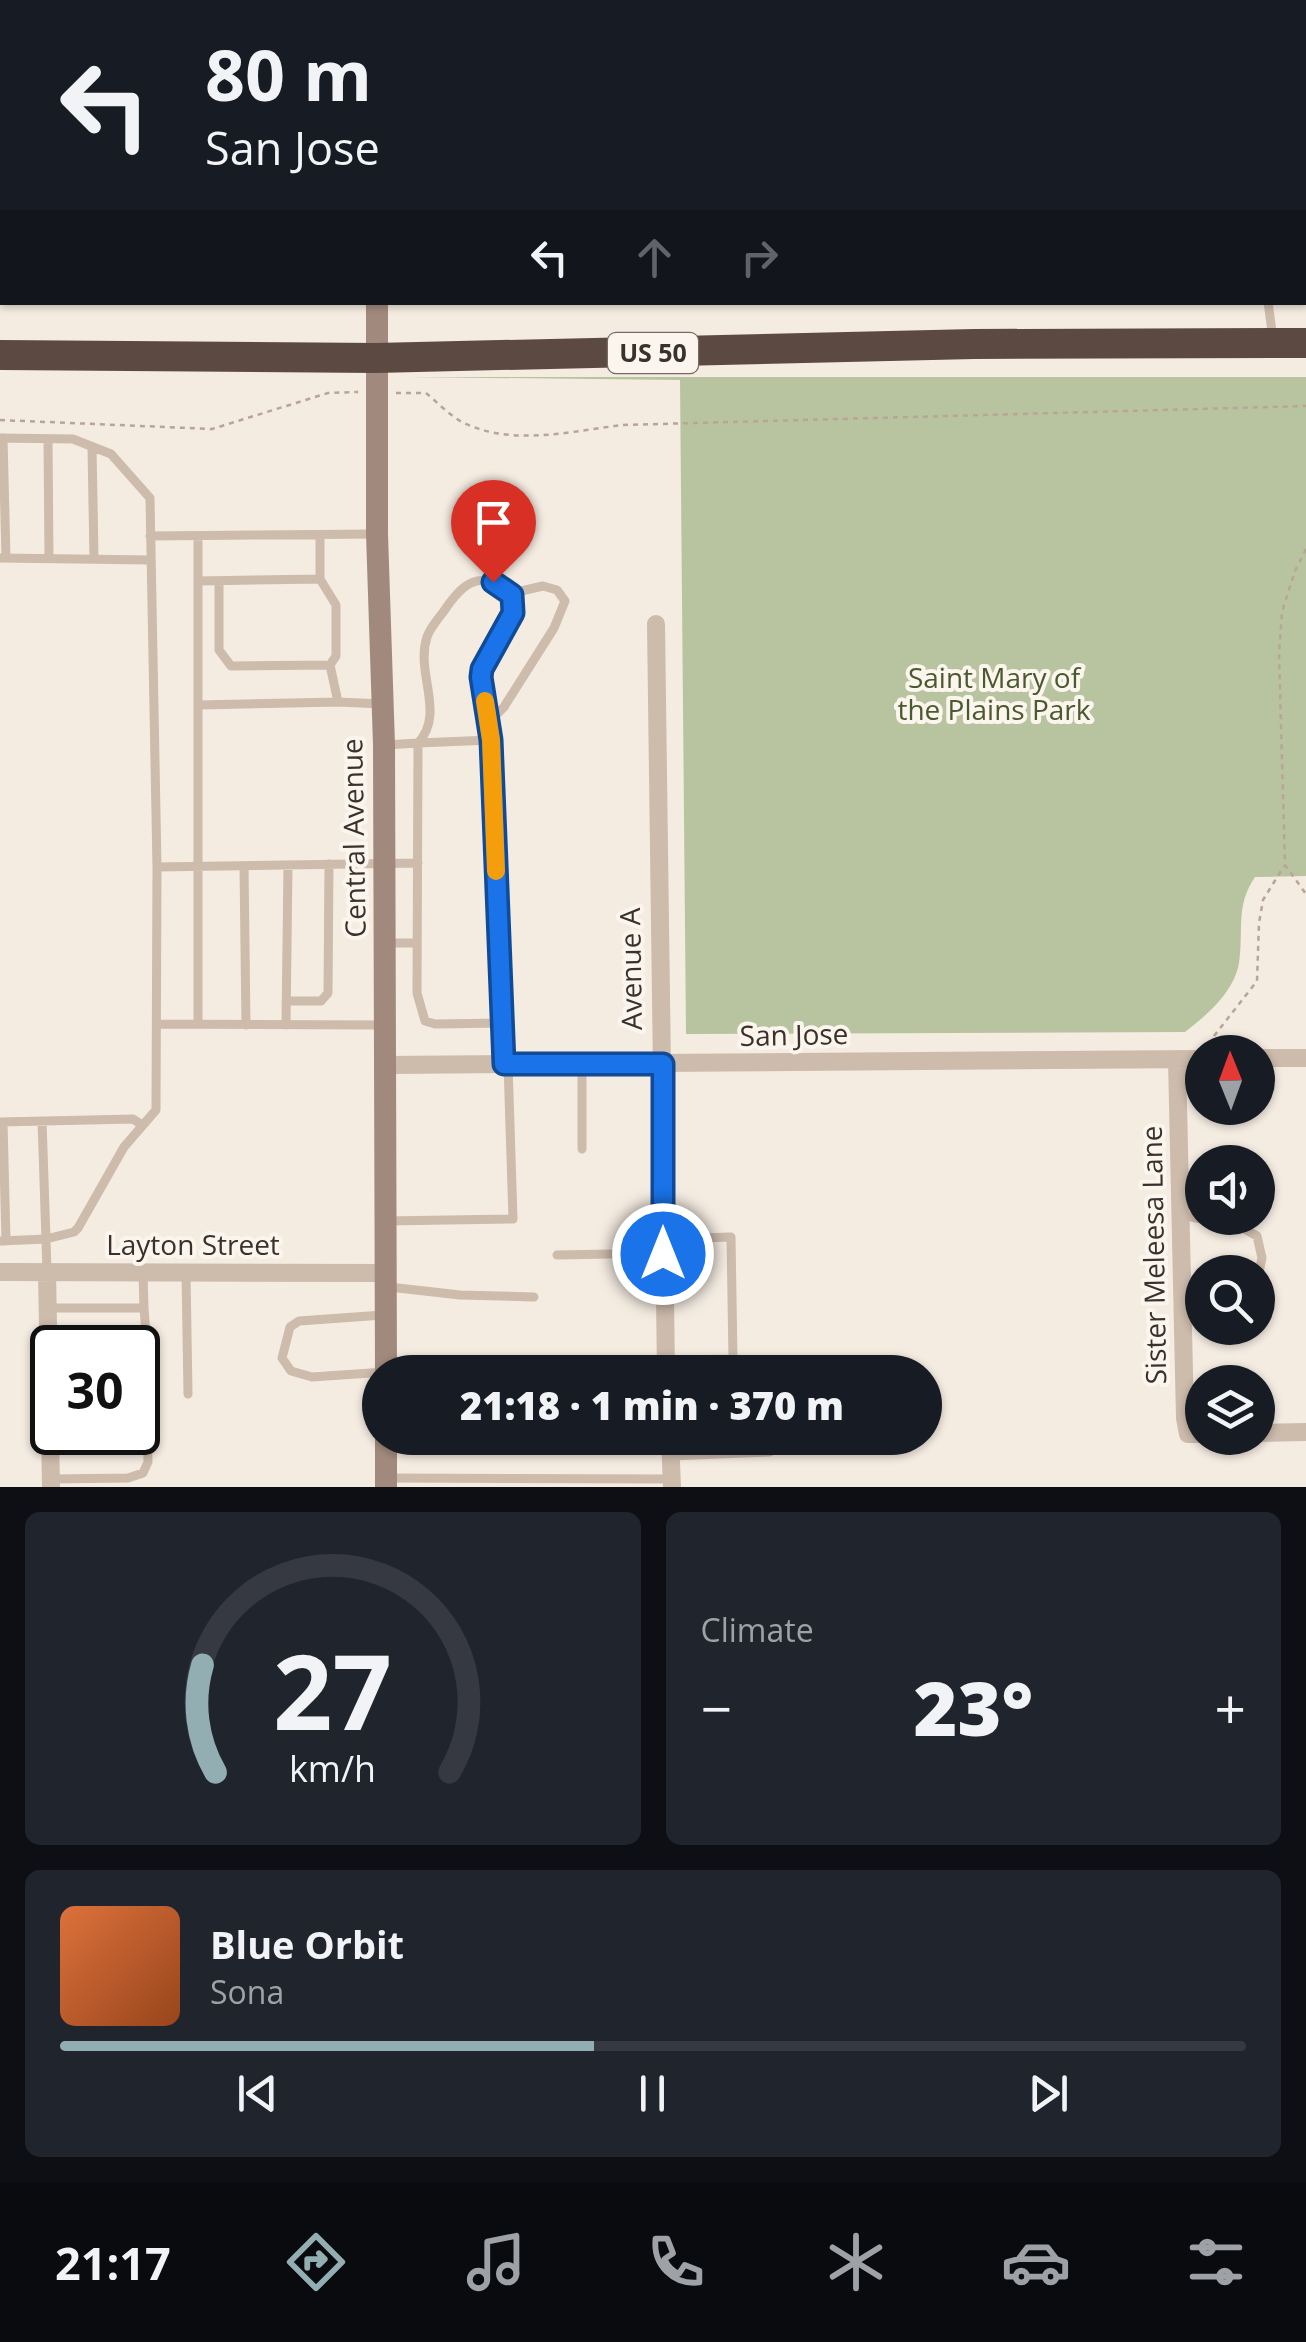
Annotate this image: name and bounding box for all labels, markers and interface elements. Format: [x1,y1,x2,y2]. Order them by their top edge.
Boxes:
text: 80 m [205,26,372,122]
icon: left [40,40,170,170]
text: San Jose [205,117,380,178]
icon: left [522,230,577,285]
icon: ahead [627,230,682,285]
icon: right [732,230,787,285]
road number: US 50 [608,333,698,373]
pin [451,480,536,583]
icon: arrive [466,495,521,550]
park label: Saint Mary of the Plains Park [897,658,1091,728]
street label: Central Avenue [332,738,374,938]
street label: Avenue A [610,907,650,1031]
street label: San Jose [739,1014,849,1054]
north arrow [1185,1035,1275,1125]
map controls [1185,1035,1275,1455]
street label: Sister Meleesa Lane [1132,1125,1174,1385]
button: sound [1185,1145,1275,1235]
position arrow [611,1202,715,1306]
street label: Layton Street [106,1225,280,1263]
button: search [1185,1255,1275,1345]
speed limit sign: 30 [30,1325,160,1455]
button: layers [1185,1365,1275,1455]
text: 21:18 · 1 min · 370 m [460,1379,844,1431]
text: Climate [701,1608,814,1651]
text: 27 [273,1619,392,1760]
text: 23° [913,1656,1033,1758]
text: − [701,1670,732,1745]
text: + [1215,1670,1246,1745]
text: km/h [289,1744,376,1792]
text: Blue Orbit [210,1918,404,1970]
text: Sona [210,1970,284,2013]
icon: previous [230,2066,285,2121]
icon: pause [625,2066,680,2121]
icon: next [1021,2066,1076,2121]
icon: directions [281,2227,351,2297]
icon: music [461,2227,531,2297]
icon: phone [641,2227,711,2297]
icon: climate [821,2227,891,2297]
icon: car [1001,2227,1071,2297]
icon: filters [1181,2227,1251,2297]
text: 21:17 [55,2232,171,2293]

